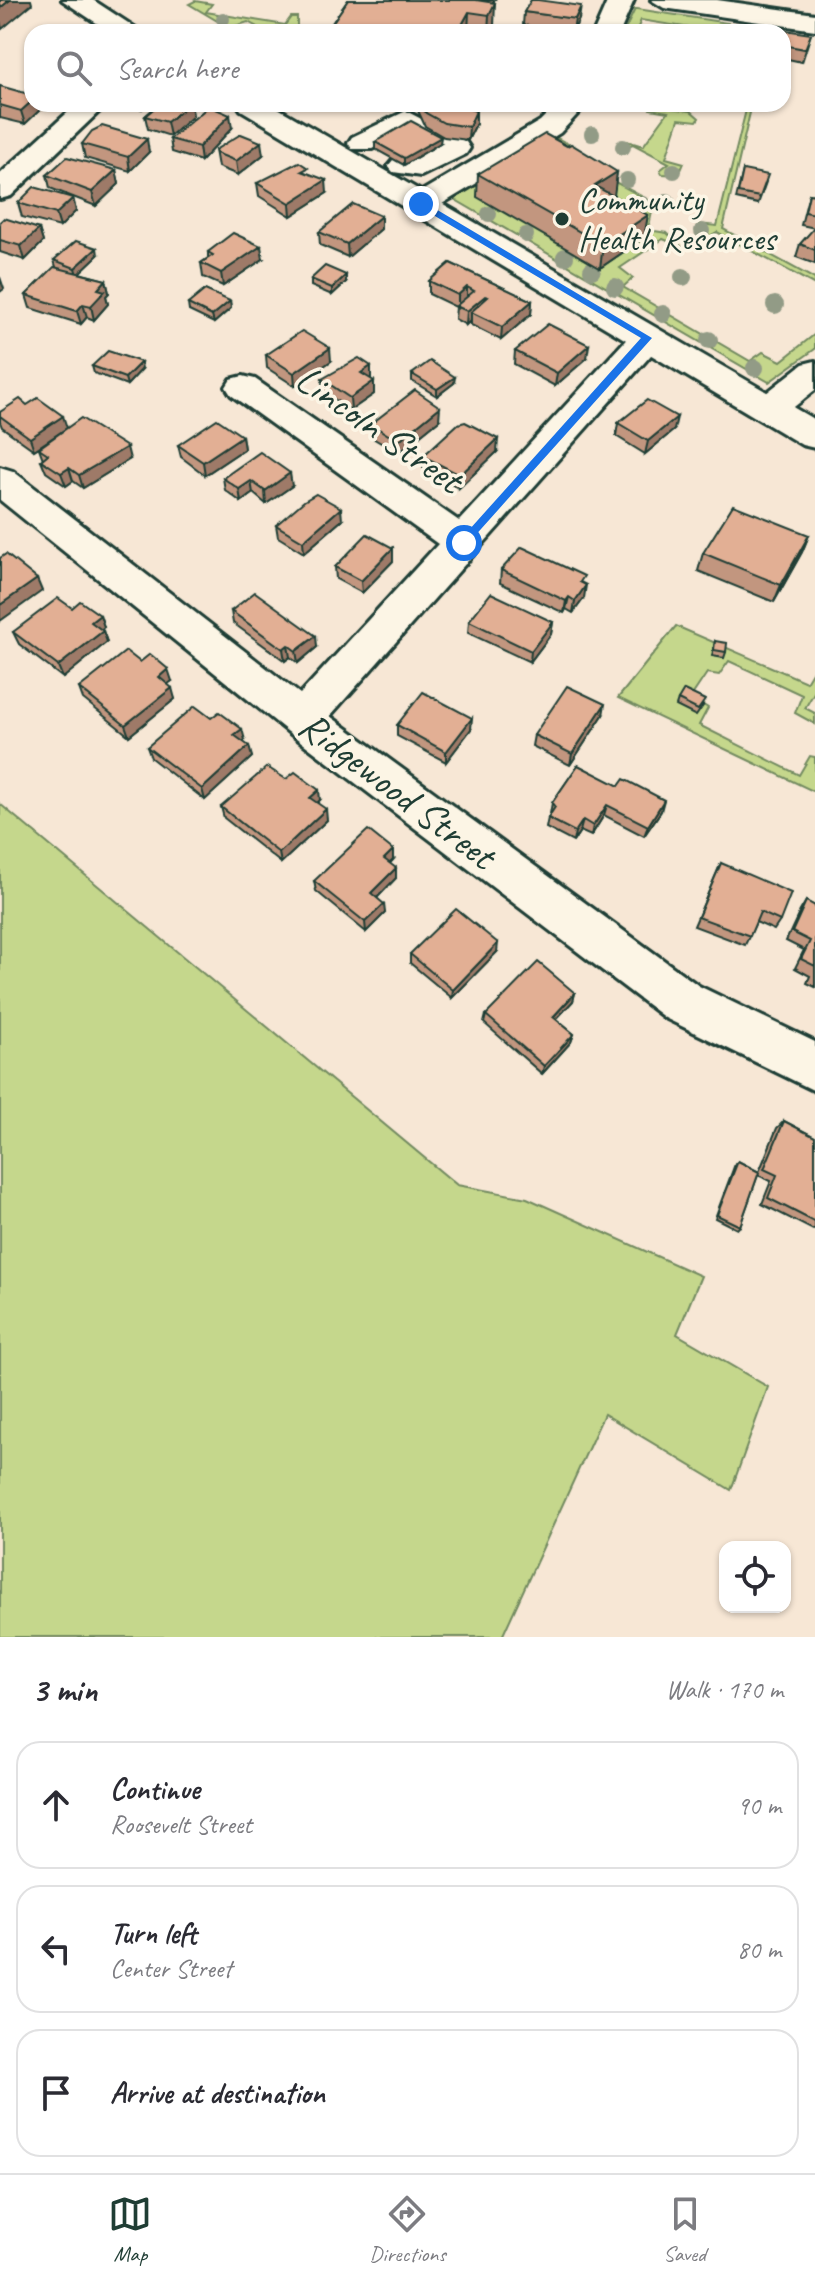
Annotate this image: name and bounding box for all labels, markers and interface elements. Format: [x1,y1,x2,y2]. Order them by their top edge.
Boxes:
search box [24,24,791,112]
icon: search [52,46,96,90]
text: Search here [116,49,238,87]
place label: Community Health Resources [578,178,779,260]
route end [403,186,439,222]
marker: Community Health Resources [553,210,571,228]
street label: Lincoln Street [286,354,475,507]
route start [446,525,482,561]
street label: Ridgewood Street [289,700,508,882]
map controls [719,1541,791,1613]
button: locate [719,1541,791,1613]
text: 3 min [32,1668,97,1711]
text: Walk · 170 m [666,1673,783,1706]
text: Continue [110,1770,200,1808]
icon: ahead [34,1783,78,1827]
text: 90 m [737,1789,781,1822]
text: Roosevelt Street [110,1808,252,1841]
text: Turn left [110,1914,197,1952]
icon: left [34,1927,78,1971]
text: 80 m [737,1933,781,1966]
text: Center Street [110,1952,232,1985]
icon: arrive [34,2071,78,2115]
text: Arrive at destination [110,2074,325,2112]
tab: Map [108,2192,152,2268]
tab: Directions [369,2192,446,2268]
tab: Saved [663,2192,707,2268]

